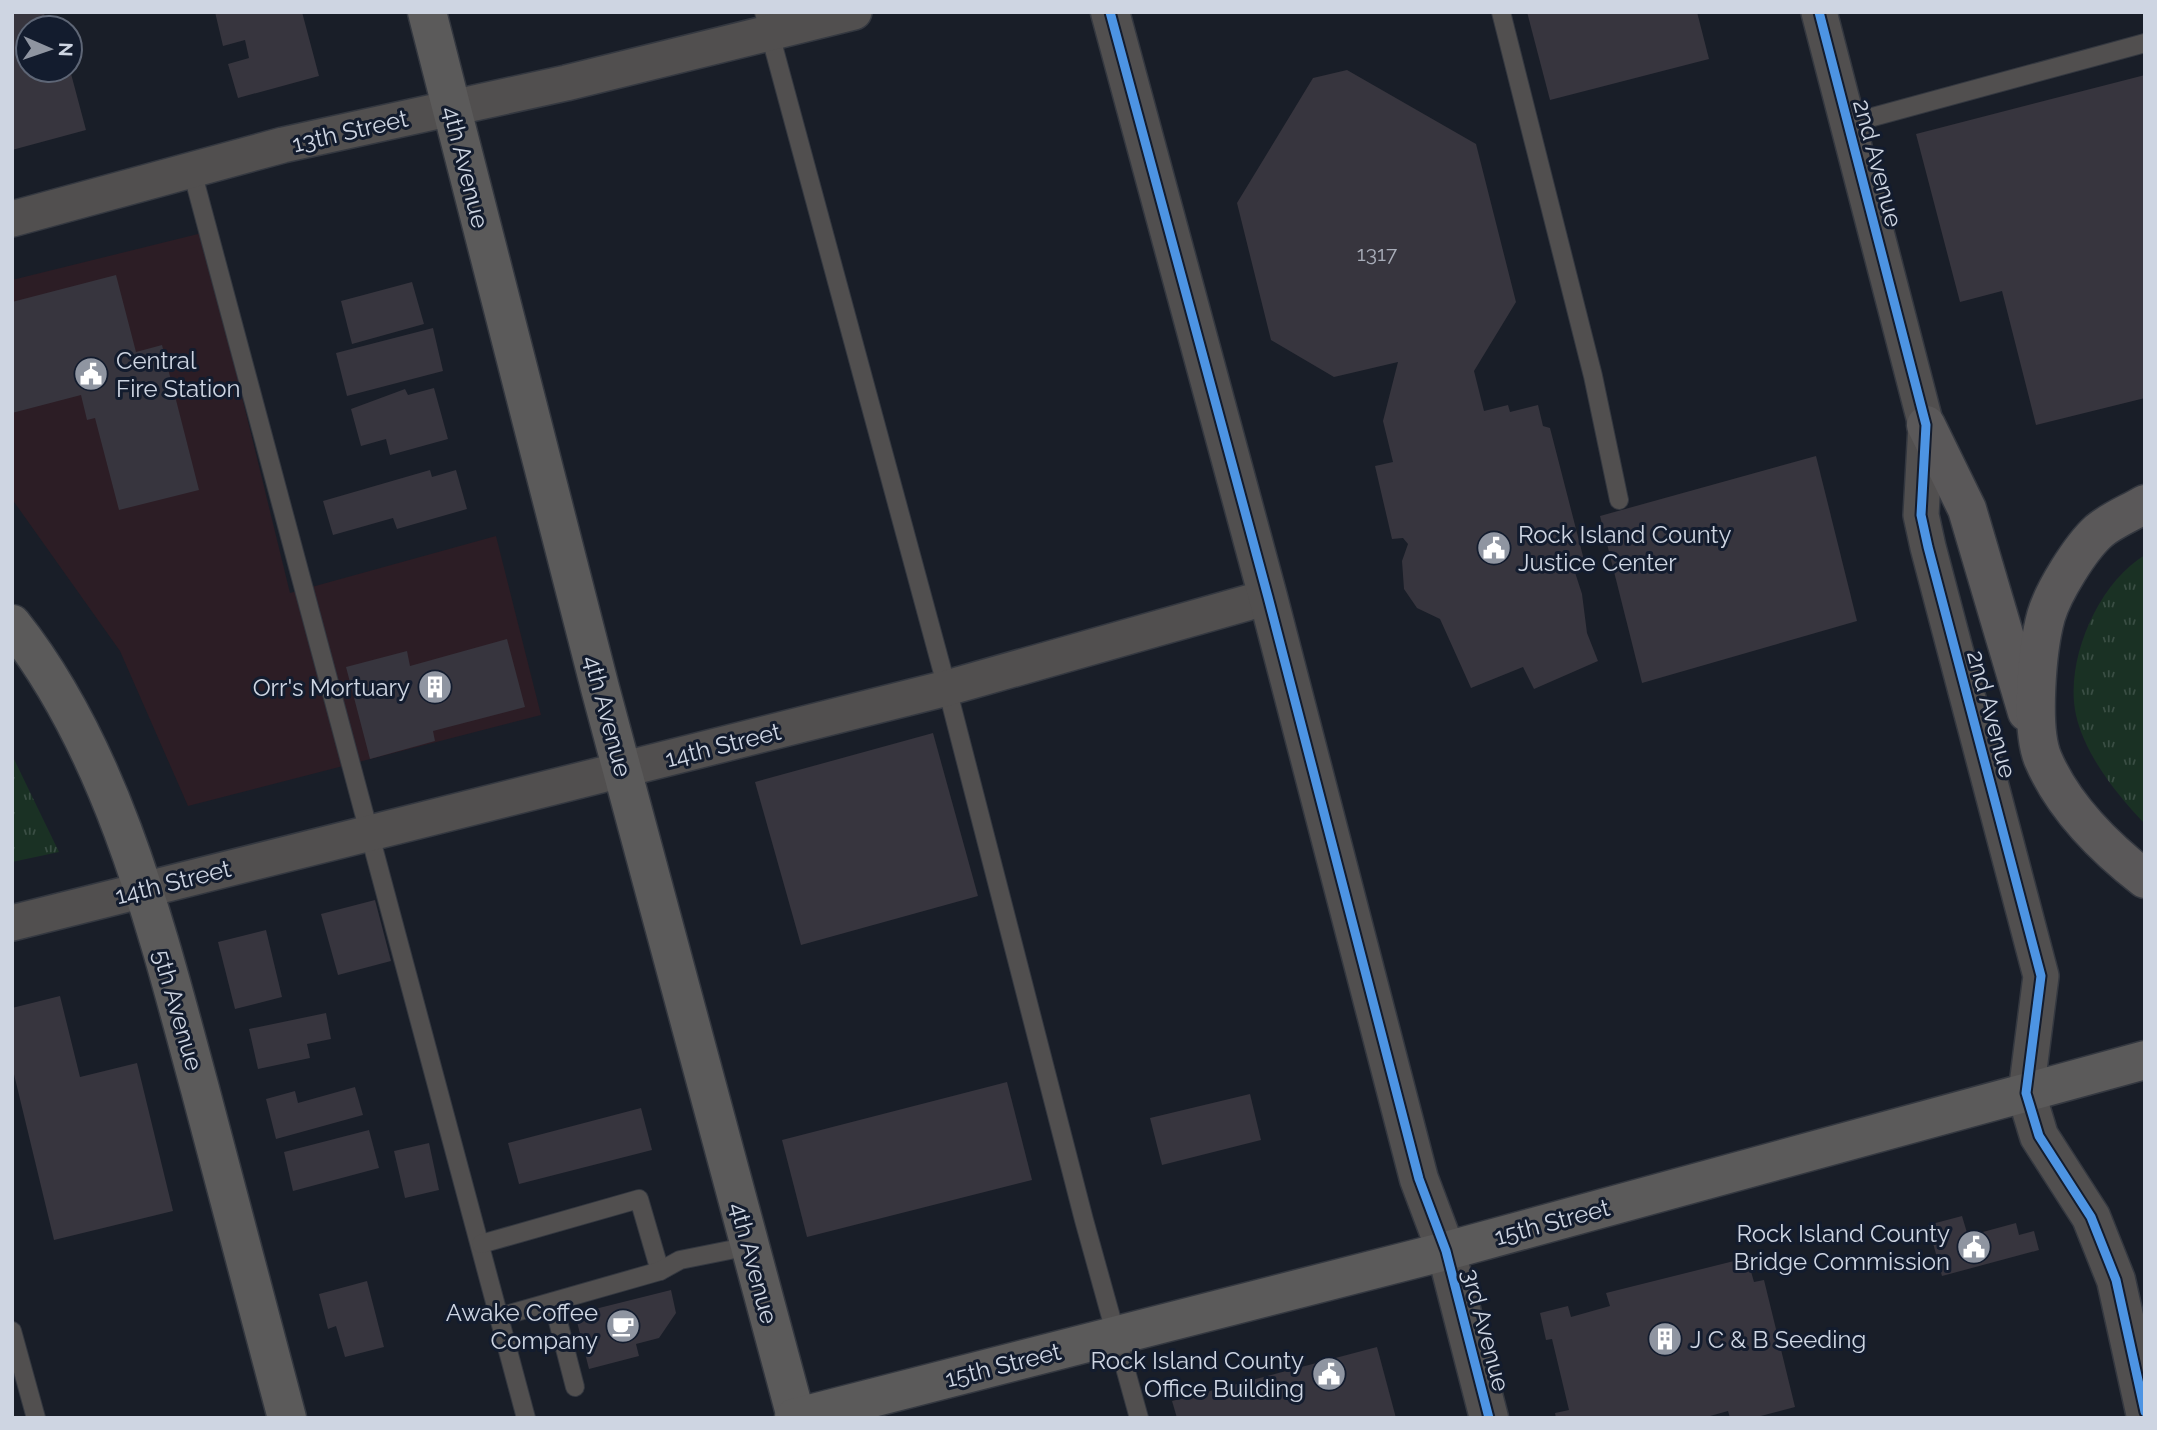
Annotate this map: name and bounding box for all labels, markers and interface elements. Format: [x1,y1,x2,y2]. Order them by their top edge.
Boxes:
north arrow [14,14,84,84]
text: N [55,42,77,57]
street label: 2nd Avenue [1847,96,1909,230]
street label: 4th Avenue [437,103,495,231]
street label: 13th Street [289,104,411,158]
house number: 1317 [1357,241,1398,266]
place label: Central Fire Station [116,346,241,403]
public building icon: Central Fire Station [72,355,110,393]
place label: Rock Island County Justice Center [1518,520,1732,577]
public building icon: Rock Island County Justice Center [1475,529,1513,567]
street label: 2nd Avenue [1961,647,2023,781]
street label: 4th Avenue [578,652,638,780]
building icon: Orr's Mortuary [416,668,454,706]
place label: Orr's Mortuary [253,673,410,702]
street label: 14th Street [662,717,784,773]
street label: 14th Street [112,854,234,910]
street label: 5th Avenue [147,946,209,1074]
street label: 15th Street [1491,1193,1613,1251]
street label: 4th Avenue [724,1199,784,1327]
place label: Rock Island County Bridge Commission [1734,1219,1950,1276]
public building icon: Rock Island County Bridge Commission [1955,1228,1993,1266]
street label: 3rd Avenue [1456,1266,1516,1394]
place label: Awake Coffee Company [446,1298,598,1355]
cafe icon: Awake Coffee Company [604,1307,642,1345]
building icon: J C & B Seeding [1646,1320,1684,1358]
place label: J C & B Seeding [1690,1325,1866,1354]
street label: 15th Street [942,1337,1064,1393]
place label: Rock Island County Office Building [1090,1346,1304,1403]
public building icon: Rock Island County Office Building [1310,1355,1348,1393]

